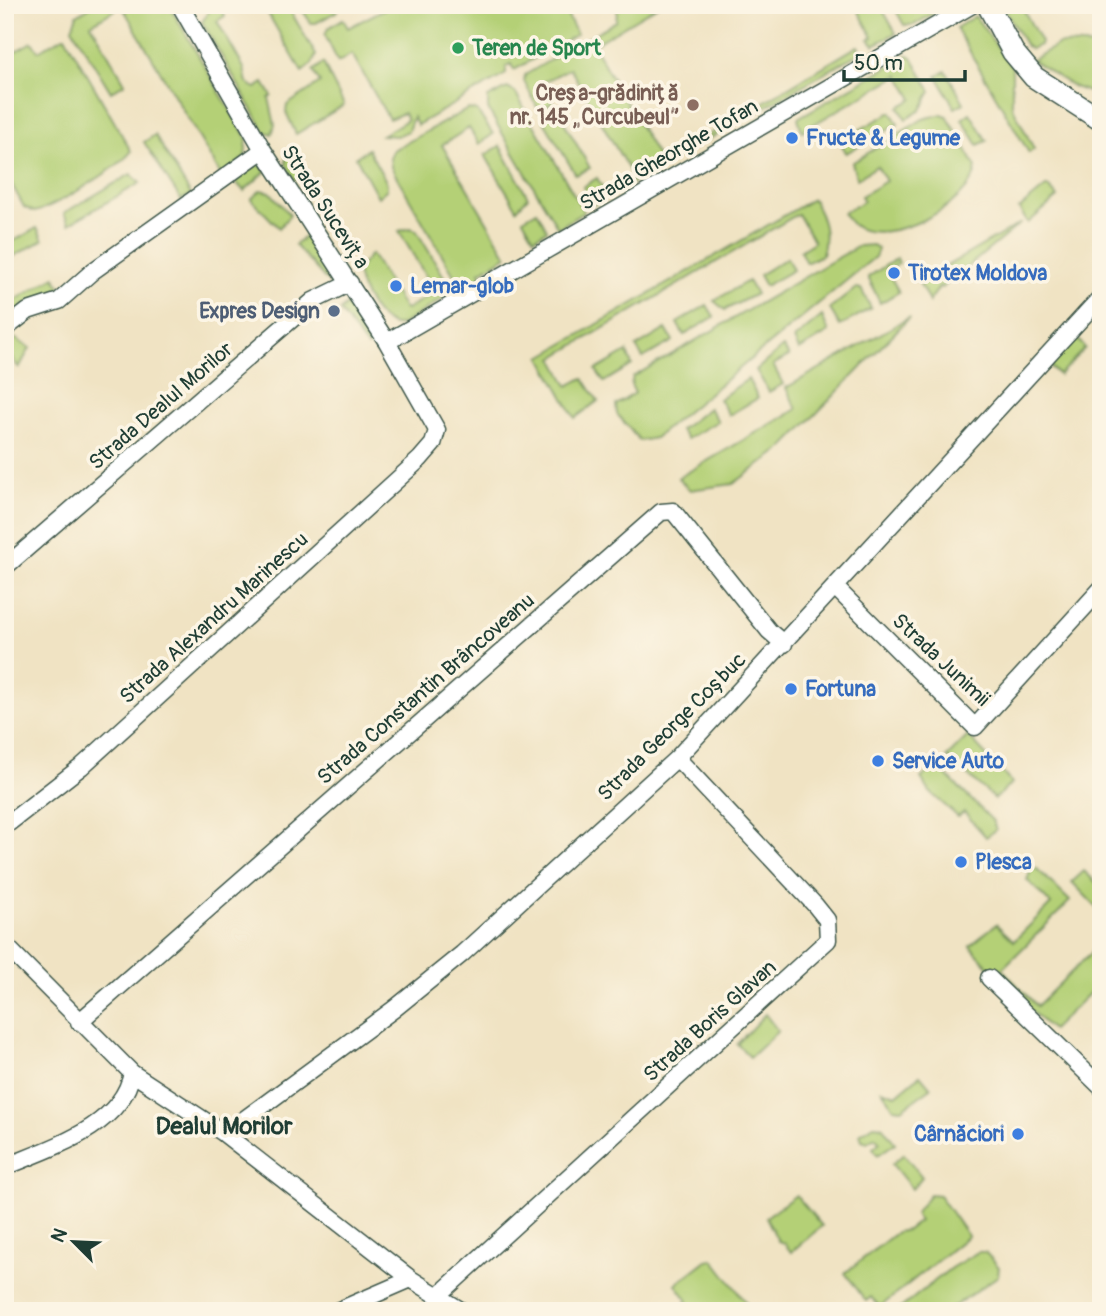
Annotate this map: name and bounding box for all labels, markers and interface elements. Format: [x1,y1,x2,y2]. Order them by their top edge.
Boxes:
place label: Teren de Sport [471,35,602,62]
scale bar [844,38,964,82]
marker: Teren de Sport [450,40,466,56]
text: 50 m [854,50,903,77]
place label: Creșa-grădiniță nr. 145 „Curcubeul” [510,80,679,131]
street label: Strada Gheorghe Tofan [575,93,763,217]
marker: Creșa-grădiniță nr. 145 „Curcubeul” [685,97,701,113]
place label: Fructe & Legume [806,125,961,152]
marker: Fructe & Legume [784,130,800,146]
street label: Strada Sucevița [275,140,375,274]
place label: Tirotex Moldova [907,260,1048,287]
marker: Tirotex Moldova [886,265,902,281]
place label: Lemar-glob [410,273,514,300]
marker: Lemar-glob [388,278,404,294]
place label: Expres Design [199,298,320,325]
marker: Expres Design [326,303,342,319]
street label: Strada Dealul Morilor [83,336,239,476]
street label: Strada Alexandru Marinescu [114,526,314,710]
street label: Strada Constantin Brâncoveanu [312,587,540,791]
street label: Strada Junimii [886,608,996,712]
street label: Strada George Coșbuc [592,647,752,807]
place label: Fortuna [805,676,876,703]
marker: Fortuna [783,681,799,697]
place label: Service Auto [892,748,1005,775]
marker: Service Auto [870,753,886,769]
place label: Plesca [975,849,1032,876]
marker: Plesca [953,854,969,870]
street label: Strada Boris Glavan [638,954,782,1088]
district label: Dealul Morilor [156,1112,293,1141]
place label: Cârnăciori [914,1121,1004,1148]
marker: Cârnăciori [1010,1126,1026,1142]
north arrow [38,1208,108,1278]
text: N [46,1225,73,1246]

